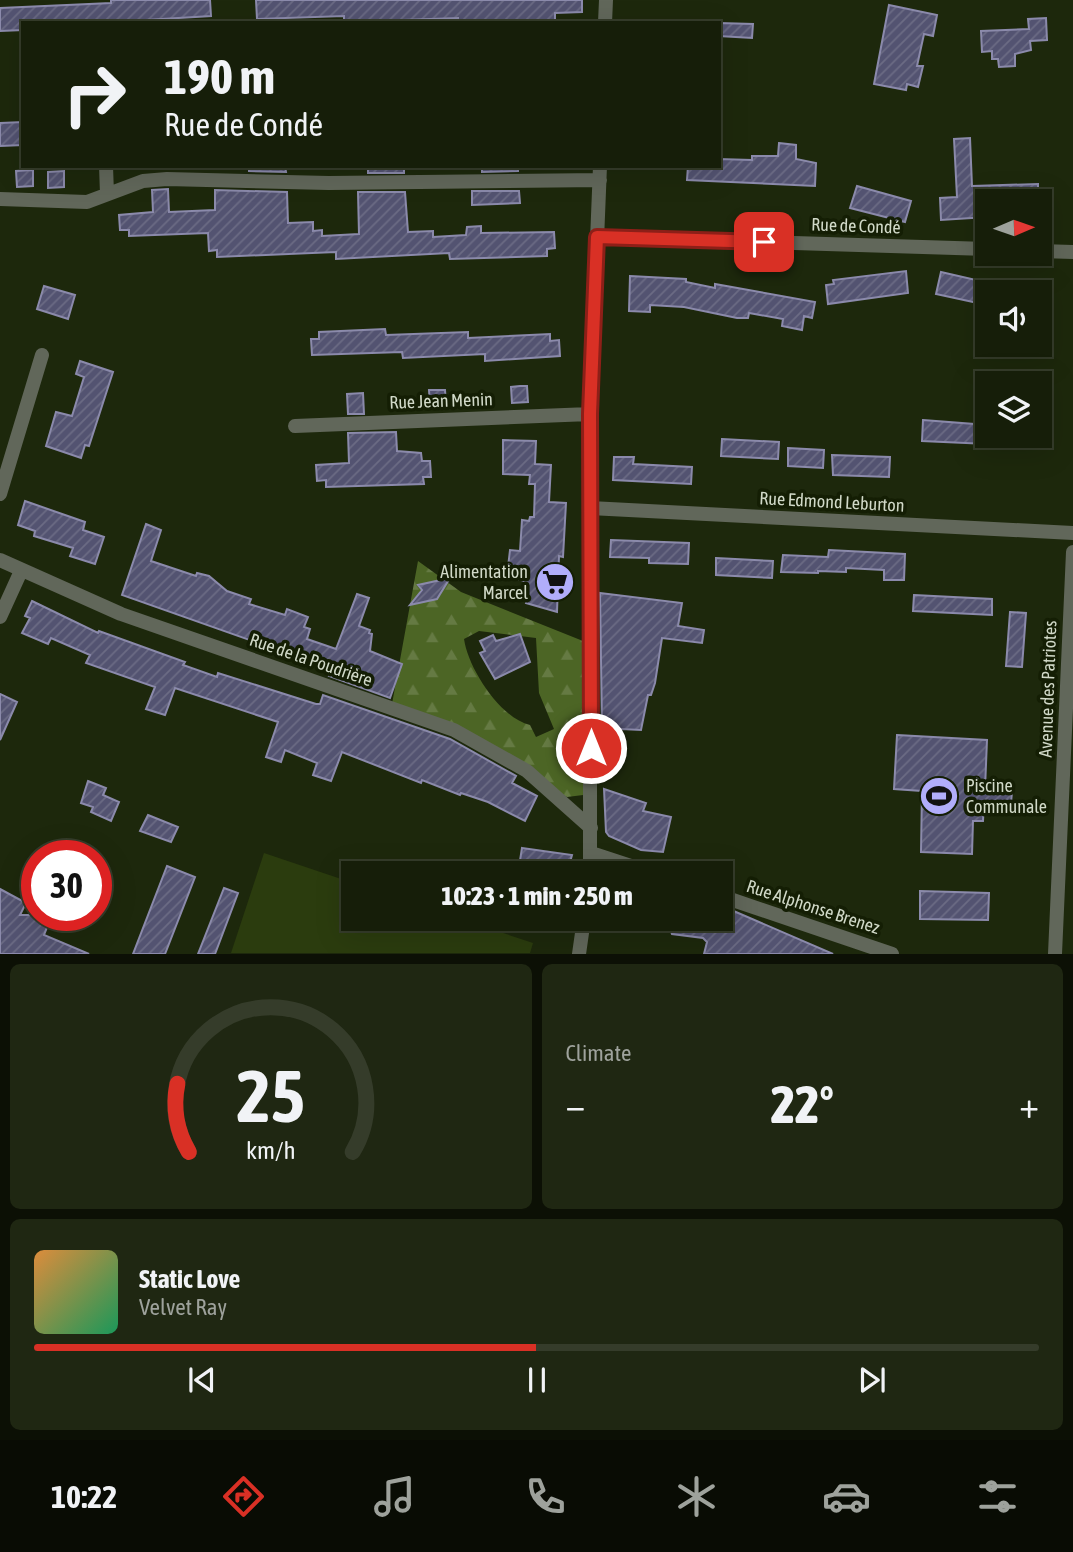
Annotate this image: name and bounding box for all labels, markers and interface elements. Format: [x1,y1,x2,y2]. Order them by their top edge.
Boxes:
text: 190 m [164,48,275,104]
icon: right [49,49,140,140]
text: Rue de Condé [164,106,323,143]
north arrow [975,189,1052,266]
map controls [975,189,1052,448]
pin [734,212,794,272]
street label: Rue de Condé [811,213,901,238]
icon: arrive [745,223,783,261]
button: sound [975,280,1052,357]
button: layers [975,371,1052,448]
street label: Rue Jean Menin [389,388,493,413]
street label: Rue Edmond Leburton [759,487,905,516]
place label: Alimentation Marcel [440,561,528,603]
supermarket icon: Alimentation Marcel [534,561,576,603]
street label: Avenue des Patriotes [1035,620,1060,758]
street label: Rue de la Poudrière [247,629,375,690]
position arrow [554,711,628,785]
sports icon: Piscine Communale [918,775,960,817]
place label: Piscine Communale [966,775,1047,817]
speed limit sign: 30 [21,840,112,931]
street label: Rue Alphonse Brenez [744,875,883,938]
text: 10:23 · 1 min · 250 m [441,881,633,911]
text: Climate [566,1040,631,1066]
text: 25 [237,1055,305,1138]
text: 22° [771,1074,834,1134]
text: − [566,1083,585,1126]
text: + [1019,1083,1039,1126]
text: km/h [246,1136,296,1164]
text: Static Love [139,1264,240,1294]
text: Velvet Ray [139,1294,227,1320]
icon: previous [183,1361,221,1399]
icon: pause [518,1361,556,1399]
icon: next [853,1361,891,1399]
icon: directions [219,1472,268,1521]
icon: music [370,1472,419,1521]
icon: phone [521,1472,570,1521]
icon: climate [672,1472,721,1521]
icon: car [822,1472,871,1521]
icon: filters [973,1472,1022,1521]
text: 10:22 [51,1478,117,1515]

